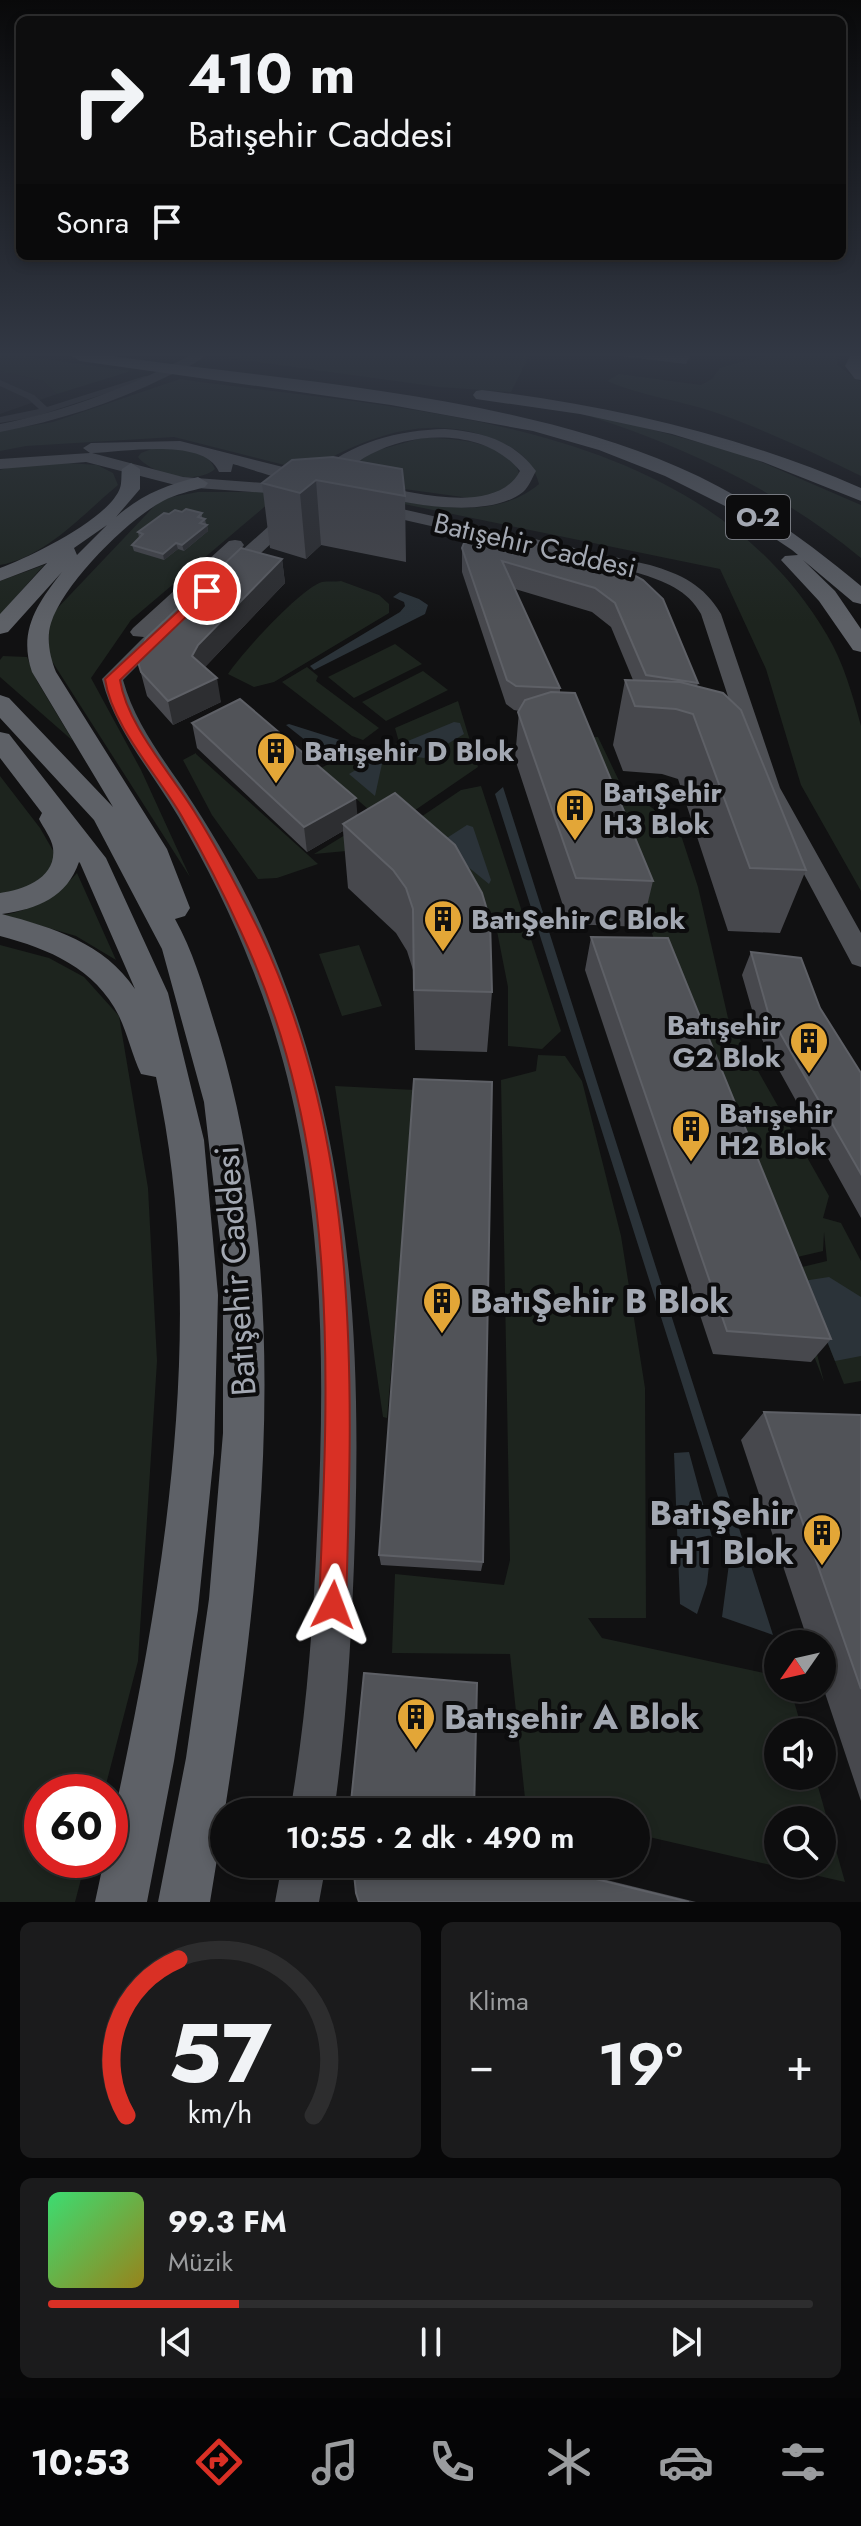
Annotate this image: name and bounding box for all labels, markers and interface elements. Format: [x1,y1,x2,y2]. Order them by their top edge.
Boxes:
text: 410 m [188,33,355,114]
icon: right [56,48,160,152]
text: Batışehir Caddesi [188,108,453,160]
icon: arrive [145,200,189,244]
text: Sonra [56,201,129,244]
road number: O-2 [726,495,790,539]
street label: Batışehir Caddesi [430,502,640,589]
pin [173,557,241,625]
icon: arrive [185,569,229,613]
building icon: Batışehir D Blok [255,730,297,785]
place label: Batışehir D Blok [304,731,514,772]
place label: BatıŞehir H3 Blok [603,772,723,845]
building icon: BatıŞehir H3 Blok [554,787,596,842]
building icon: BatıŞehir C Blok [422,898,464,953]
place label: BatıŞehir C Blok [471,899,685,940]
place label: Batışehir G2 Blok [667,1005,781,1078]
building icon: Batışehir G2 Blok [788,1020,830,1075]
place label: Batışehir H2 Blok [719,1093,834,1166]
building icon: Batışehir H2 Blok [670,1108,712,1163]
street label: Batışehir Caddesi [202,1144,269,1398]
place label: BatıŞehir B Blok [470,1277,729,1326]
building icon: BatıŞehir B Blok [421,1280,463,1335]
place label: BatıŞehir H1 Blok [649,1489,794,1577]
building icon: BatıŞehir H1 Blok [801,1512,843,1567]
position arrow [291,1563,375,1647]
north arrow [764,1630,836,1702]
map controls [764,1630,836,1878]
place label: Batışehir A Blok [444,1693,700,1742]
building icon: Batışehir A Blok [395,1696,437,1751]
button: sound [764,1718,836,1790]
speed limit sign: 60 [24,1774,128,1878]
button: search [764,1806,836,1878]
text: 10:55 · 2 dk · 490 m [285,1816,575,1859]
text: Klima [469,1982,529,2020]
text: 57 [168,1993,272,2113]
text: 19° [598,2021,683,2108]
text: − [469,2033,494,2097]
text: + [786,2033,813,2097]
text: km/h [188,2092,253,2134]
text: 99.3 FM [168,2200,287,2243]
text: Müzik [168,2243,233,2281]
icon: previous [154,2320,198,2364]
icon: pause [409,2320,453,2364]
icon: next [664,2320,708,2364]
icon: directions [191,2434,247,2490]
icon: music [307,2434,363,2490]
icon: phone [424,2434,480,2490]
icon: climate [541,2434,597,2490]
icon: car [658,2434,714,2490]
icon: filters [775,2434,831,2490]
text: 10:53 [30,2436,130,2488]

